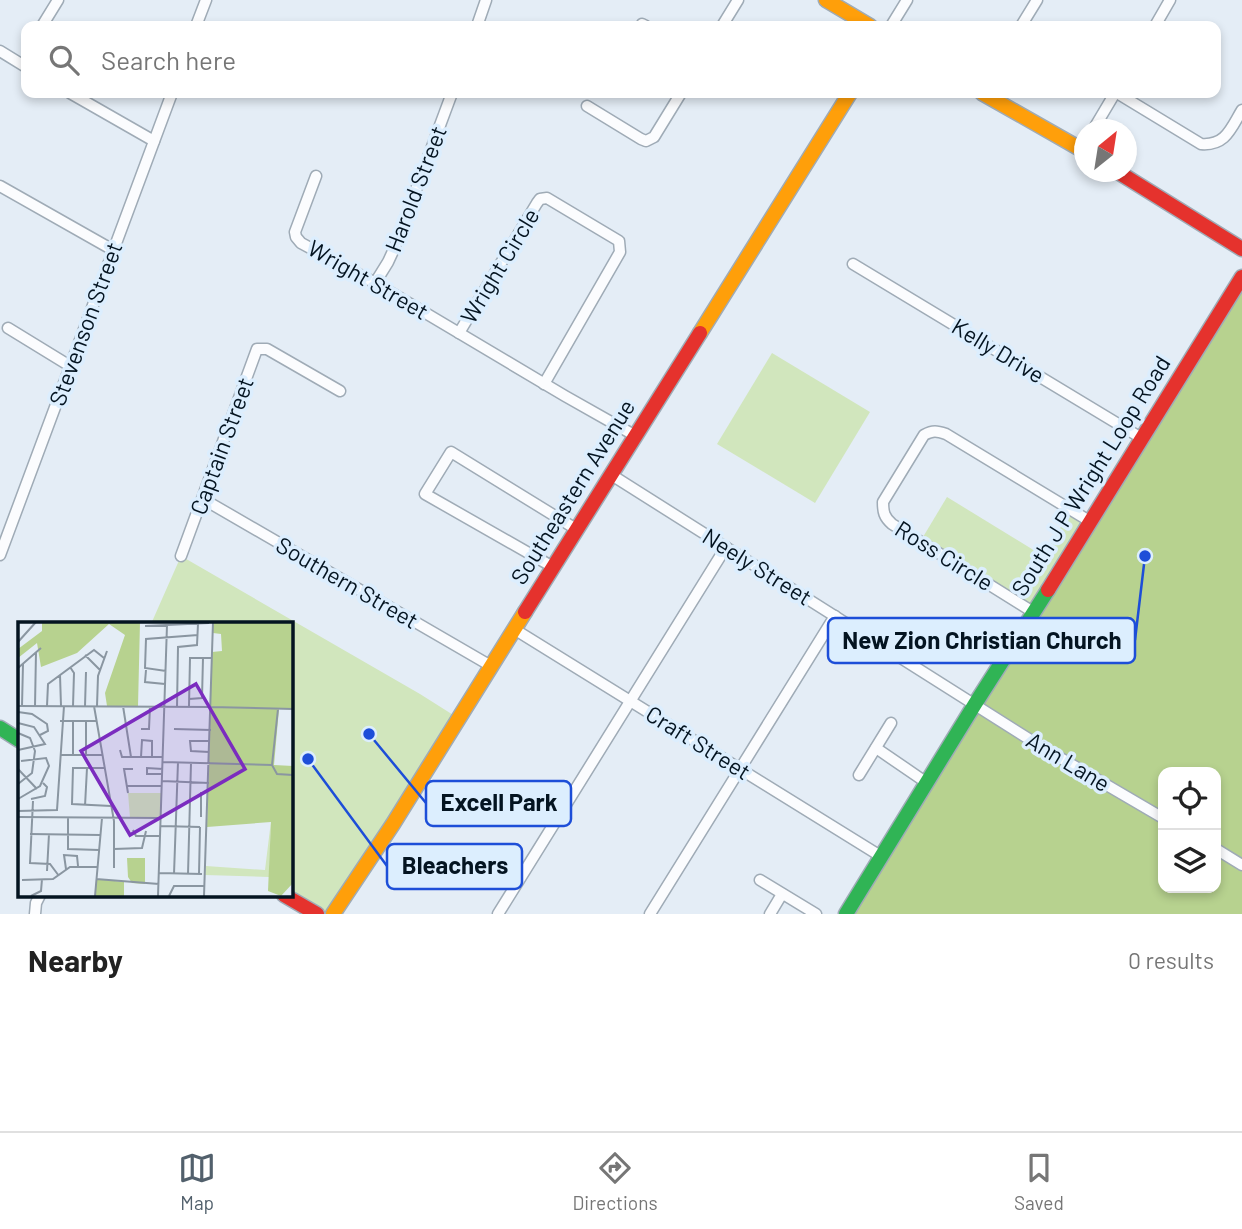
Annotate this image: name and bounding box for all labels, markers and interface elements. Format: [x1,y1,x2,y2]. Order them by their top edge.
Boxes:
search box [21,21,1221,98]
icon: search [45,41,83,79]
text: Search here [101,44,236,75]
north arrow [1074,119,1137,182]
street label: Harold Street [378,122,452,256]
street label: Wright Circle [454,203,544,328]
street label: Wright Street [303,233,434,325]
street label: Stevenson Street [42,238,128,409]
street label: Kelly Drive [947,312,1050,389]
street label: South J P Wright Loop Road [1005,350,1176,601]
street label: Captain Street [183,373,259,518]
street label: Southeastern Avenue [504,394,640,589]
street label: Ross Circle [890,514,999,596]
street label: Neely Street [698,522,817,611]
street label: Southern Street [272,530,423,634]
callout: New Zion Christian Church [828,618,1135,663]
inset map [18,622,292,897]
text: New Zion Christian Church [842,625,1122,654]
street label: Craft Street [641,699,756,785]
street label: Ann Lane [1022,725,1115,797]
map controls [1158,767,1221,893]
button: locate [1158,767,1221,830]
callout: Excell Park [426,781,571,826]
text: Excell Park [440,787,558,816]
button: layers [1158,830,1221,893]
callout: Bleachers [387,844,522,889]
text: Bleachers [402,850,508,879]
text: Nearby [28,942,123,978]
text: 0 results [1128,946,1214,974]
tab: Map [178,1149,216,1214]
tab: Directions [573,1149,658,1214]
tab: Saved [1014,1149,1064,1214]

